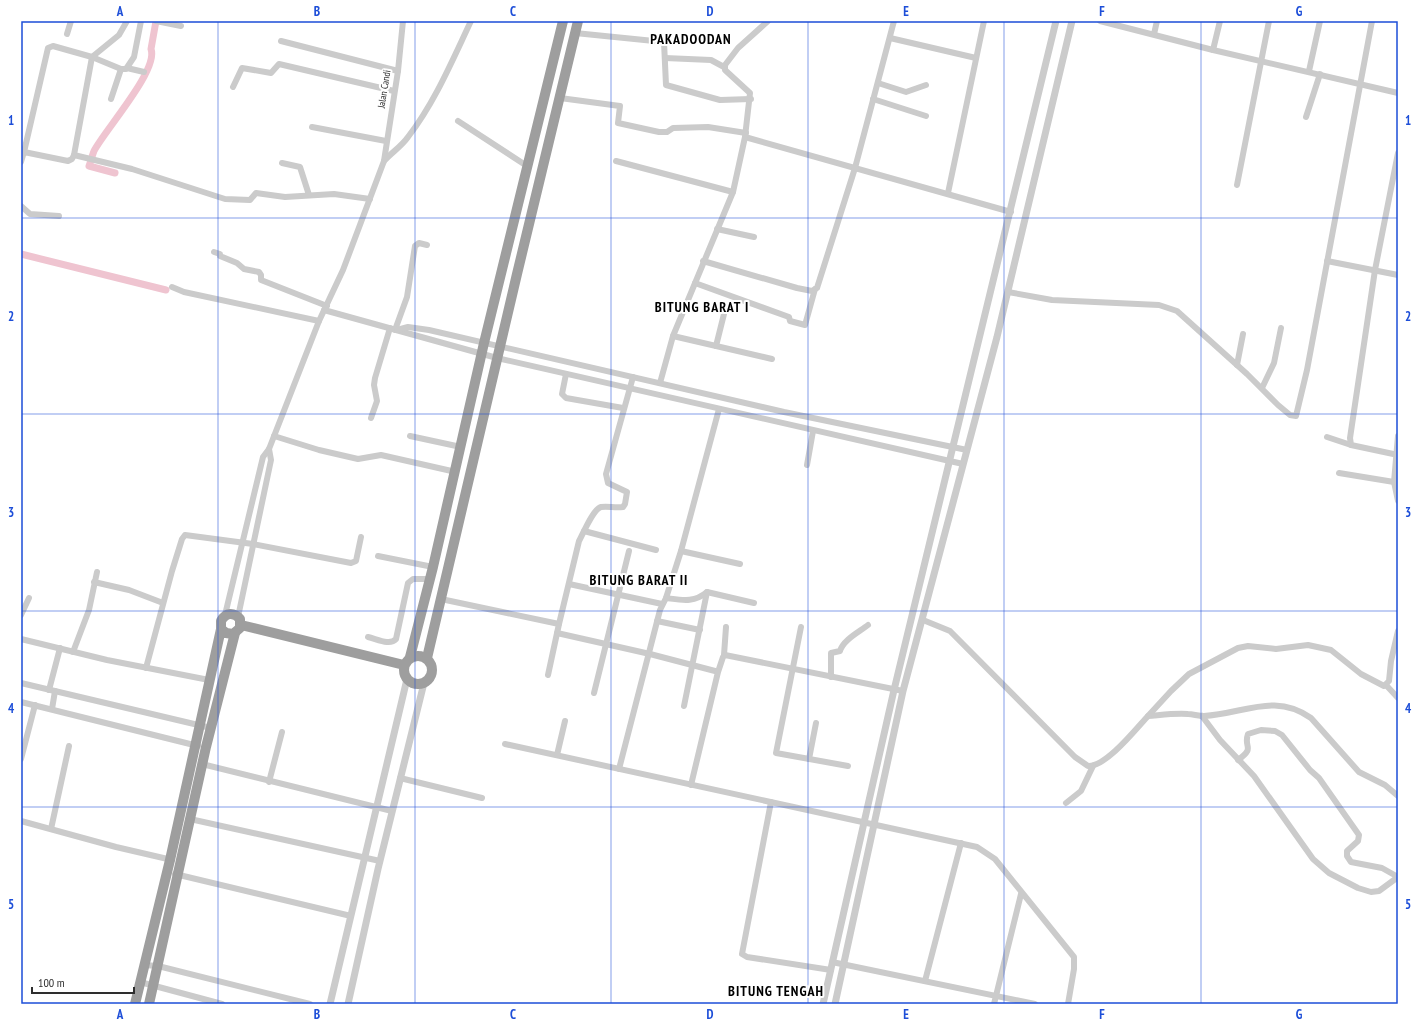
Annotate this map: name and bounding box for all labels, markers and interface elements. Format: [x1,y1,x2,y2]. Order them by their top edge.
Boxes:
text: A [116,3,124,20]
text: B [314,3,320,20]
text: C [510,3,516,20]
text: D [707,3,714,20]
text: E [903,3,909,20]
text: F [1099,3,1105,20]
text: G [1296,3,1303,20]
district label: PAKADOODAN [650,30,732,48]
street label: Jalan Candi [374,69,393,110]
text: 1 [8,112,14,129]
text: 1 [1405,112,1411,129]
district label: BITUNG BARAT I [655,298,749,316]
text: 2 [8,308,14,325]
text: 2 [1405,308,1411,325]
text: 3 [8,504,14,521]
text: 3 [1405,504,1411,521]
district label: BITUNG BARAT II [590,571,688,589]
text: 4 [8,700,15,717]
text: 4 [1405,700,1412,717]
text: 5 [8,896,14,913]
text: 5 [1405,896,1411,913]
scale bar [32,969,134,995]
text: 100 m [38,975,65,990]
district label: BITUNG TENGAH [728,982,824,1000]
text: A [116,1006,124,1023]
text: B [314,1006,320,1023]
text: C [510,1006,516,1023]
text: D [707,1006,714,1023]
text: E [903,1006,909,1023]
text: F [1099,1006,1105,1023]
text: G [1296,1006,1303,1023]

